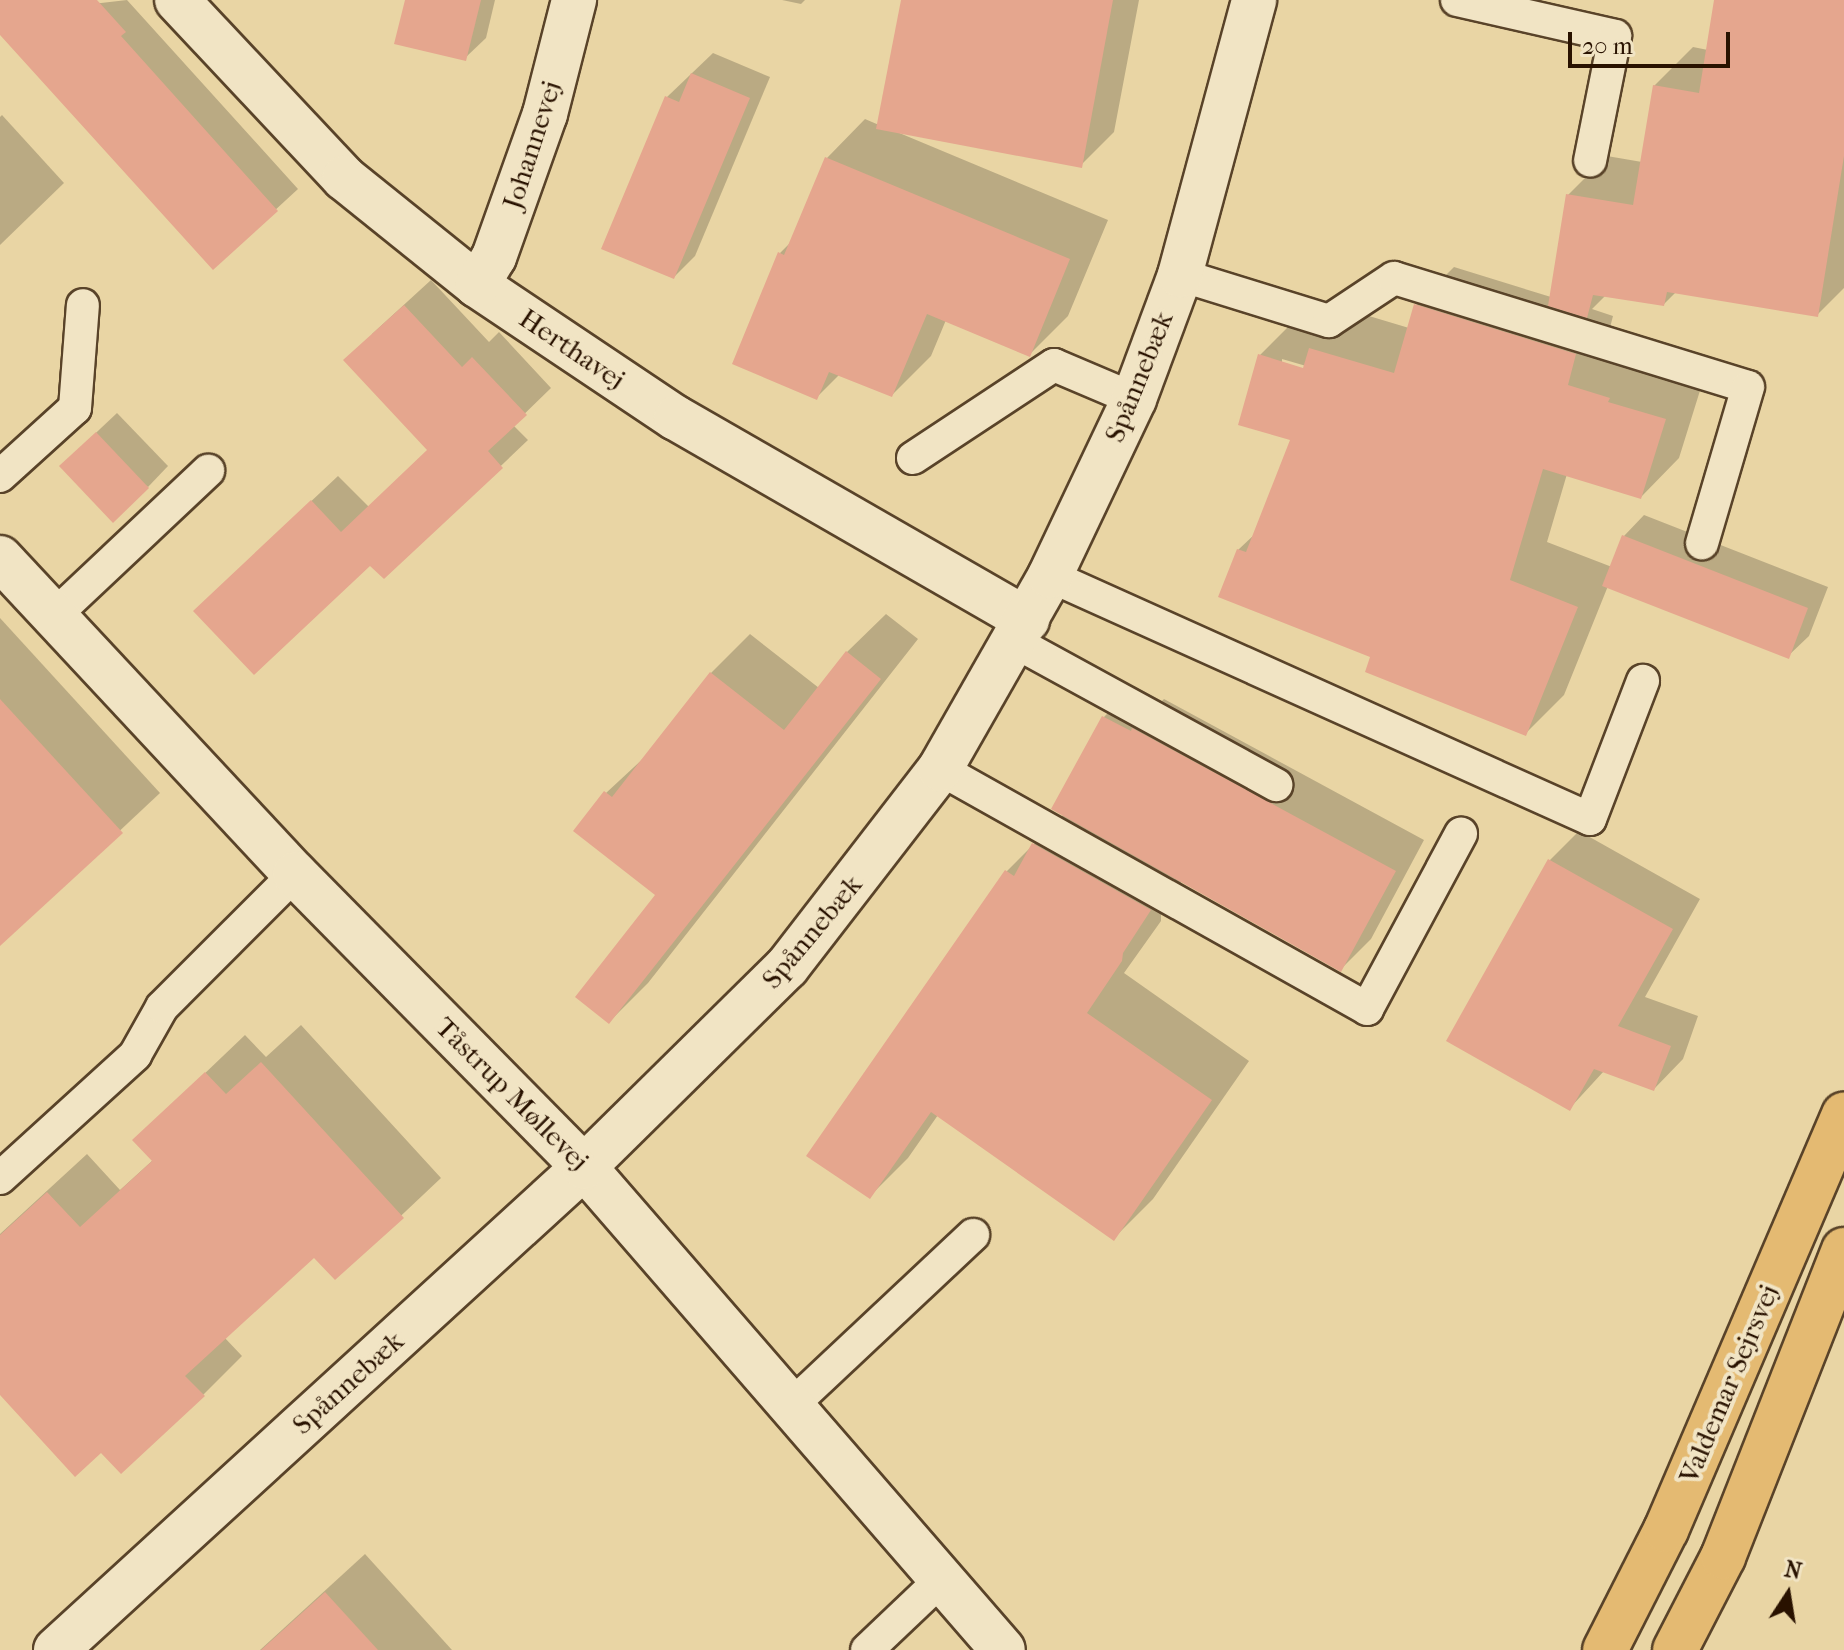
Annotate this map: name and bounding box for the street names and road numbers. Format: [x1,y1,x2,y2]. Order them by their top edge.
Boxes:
street label: Johannevej [495,77,569,213]
street label: Herthavej [513,301,631,397]
street label: Spånnebæk [1098,307,1180,447]
street label: Spånnebæk [755,868,869,996]
street label: Tåstrup Møllevej [428,1010,596,1178]
street label: Valdemar Sejrsvej [1672,1280,1786,1488]
street label: Spånnebæk [286,1324,410,1442]

